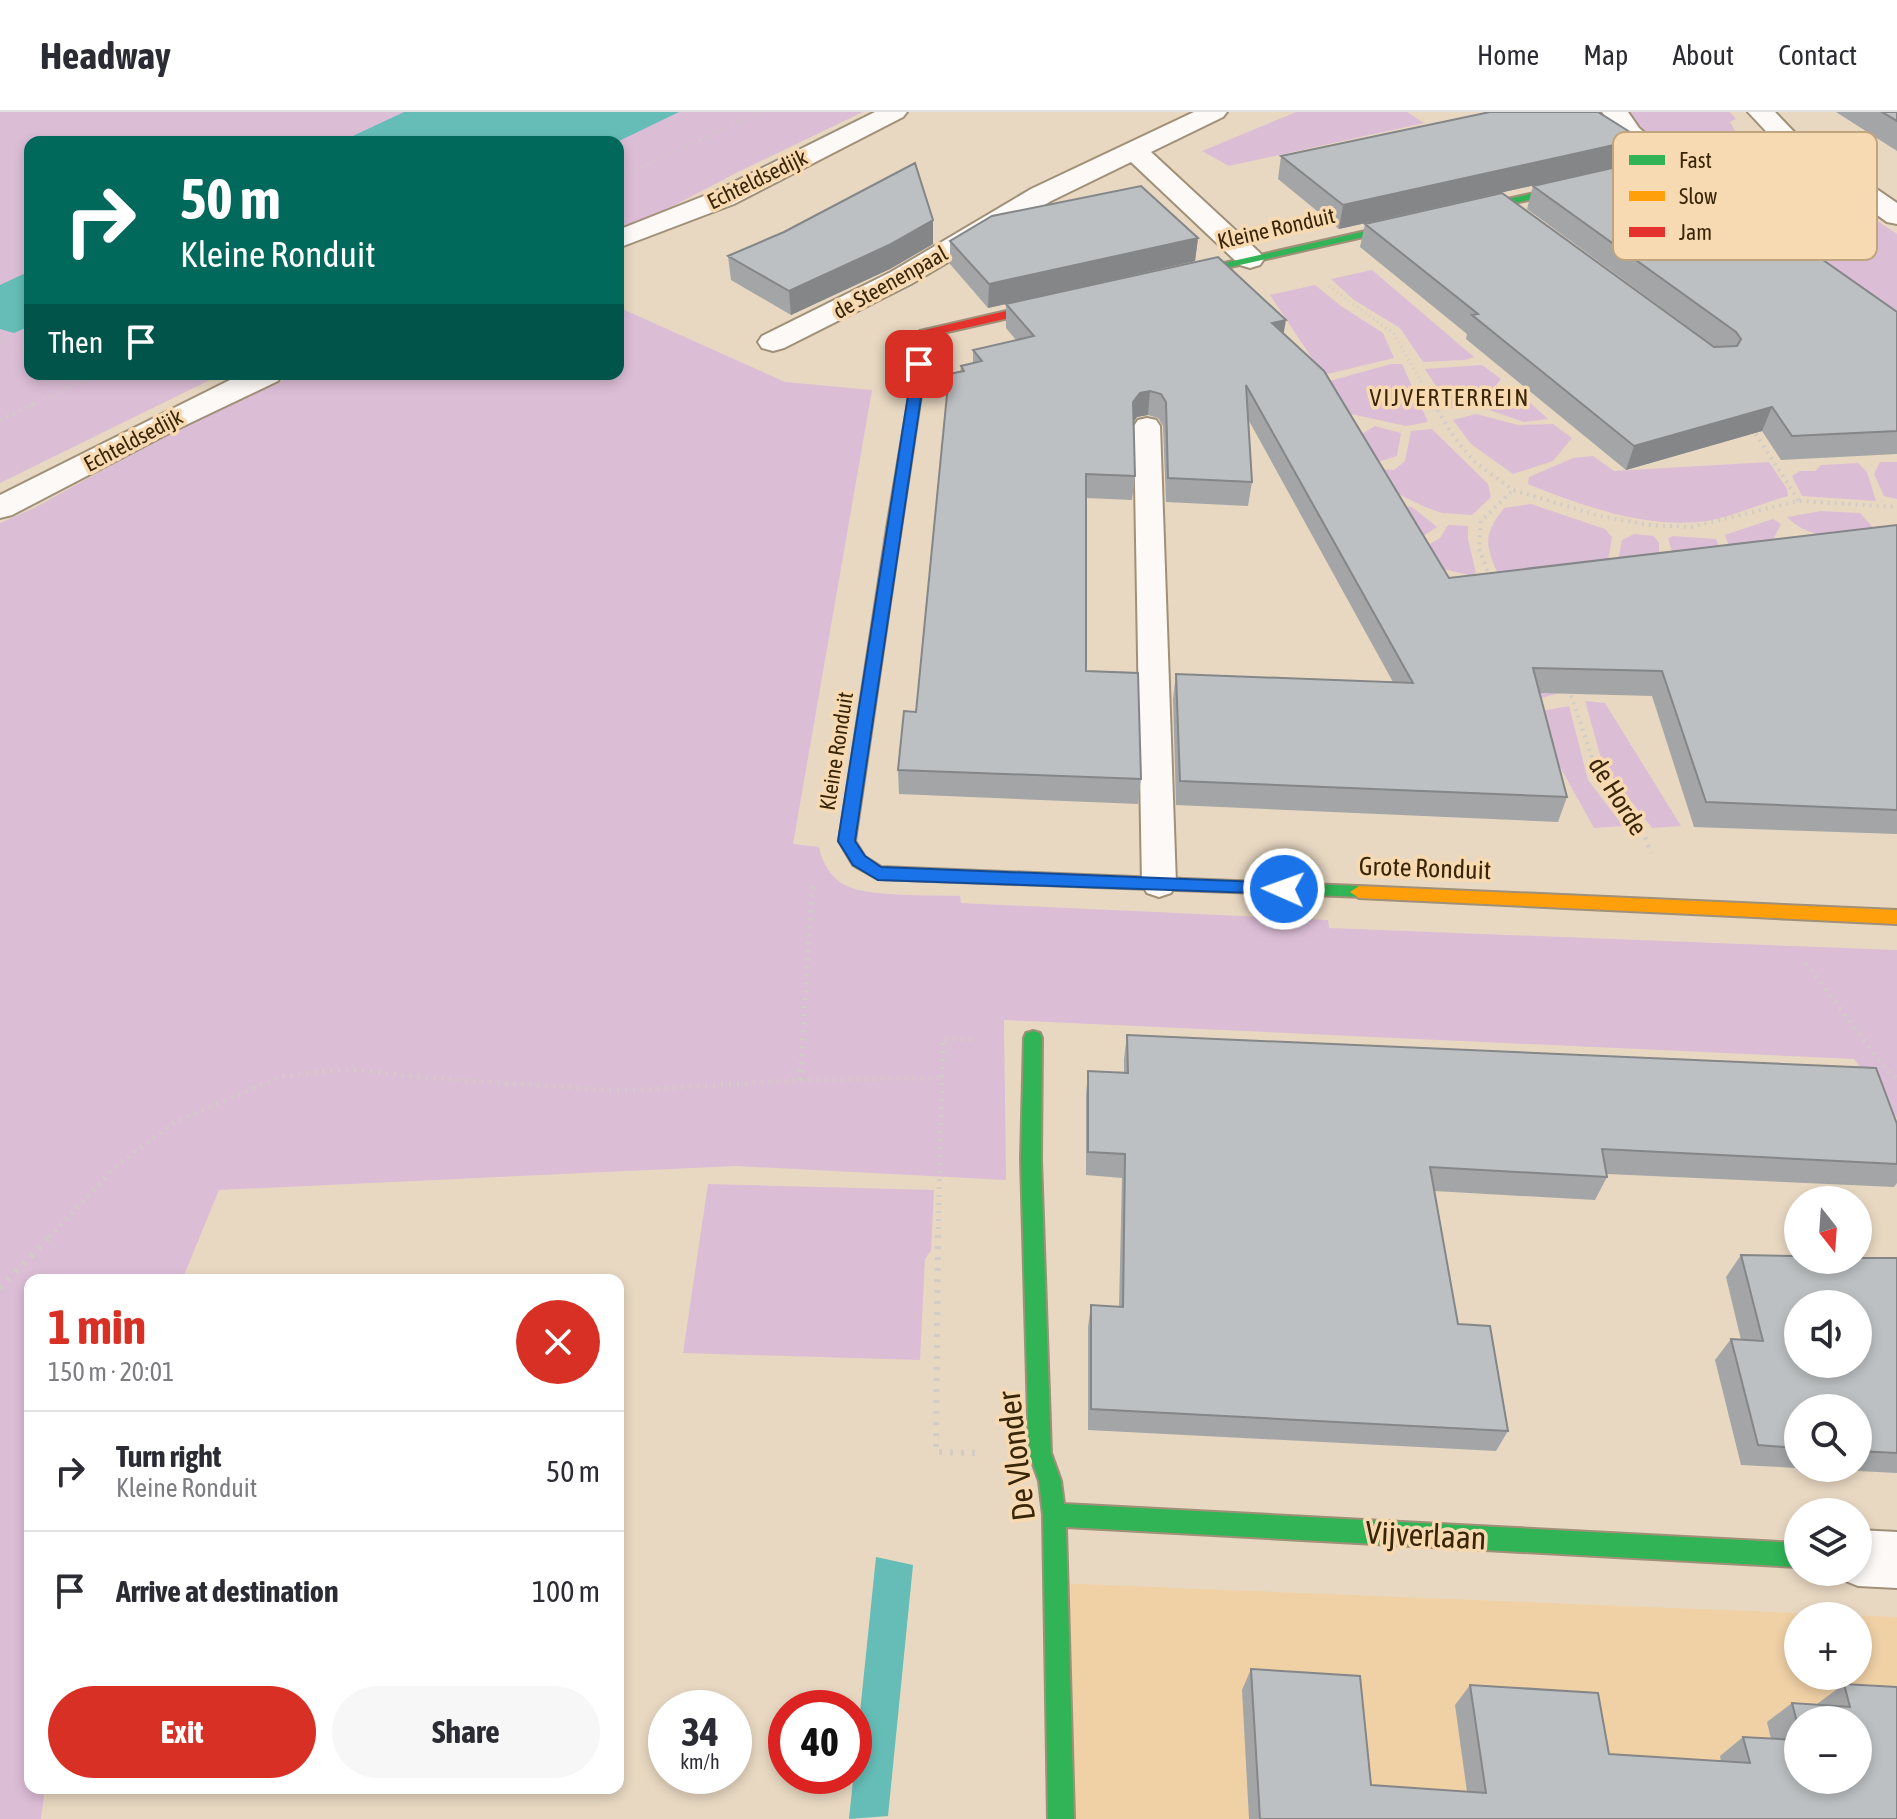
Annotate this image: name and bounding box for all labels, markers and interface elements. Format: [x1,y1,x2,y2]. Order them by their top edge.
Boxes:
text: Headway [40,34,171,77]
text: Home [1477,39,1539,71]
text: Map [1583,39,1628,71]
text: About [1672,39,1734,71]
text: Contact [1778,39,1857,71]
legend [1613,132,1877,260]
street label: Echteldsedijk [703,143,812,214]
text: Fast [1679,147,1712,173]
text: 50 m [180,167,281,231]
icon: right [48,168,152,272]
text: Slow [1679,183,1717,209]
street label: Kleine Ronduit [1215,202,1337,254]
text: Jam [1679,219,1712,245]
text: Kleine Ronduit [180,233,376,275]
street label: de Steenenpaal [828,240,952,324]
icon: arrive [119,320,163,364]
text: Then [48,325,103,359]
pin [885,330,953,398]
icon: arrive [897,342,941,386]
district label: VIJVERTERREIN [1370,384,1530,411]
street label: Echteldsedijk [79,403,187,477]
street label: Kleine Ronduit [814,690,858,812]
street label: de Horde [1582,751,1654,841]
position arrow [1242,847,1326,931]
street label: Grote Ronduit [1358,851,1492,885]
north arrow [1784,1186,1872,1274]
map controls [1784,1186,1872,1794]
button: sound [1784,1290,1872,1378]
text: 1 min [48,1299,146,1354]
button: close [516,1300,600,1384]
text: 150 m · 20:01 [48,1357,174,1387]
street label: De Vlonder [990,1388,1042,1523]
button: search [1784,1394,1872,1482]
text: Turn right [116,1439,222,1473]
icon: right [48,1449,92,1493]
text: 50 m [546,1454,600,1488]
text: Kleine Ronduit [116,1473,257,1503]
button: layers [1784,1498,1872,1586]
street label: Vijverlaan [1365,1513,1487,1557]
icon: arrive [48,1569,92,1613]
text: Arrive at destination [116,1574,338,1608]
text: 100 m [532,1574,600,1608]
button: + [1784,1602,1872,1690]
button: Exit [48,1686,316,1778]
button: Share [332,1686,600,1778]
speed limit sign: 40 [768,1690,872,1794]
button: − [1784,1706,1872,1794]
text: 34 [681,1709,719,1754]
text: km/h [680,1750,720,1773]

